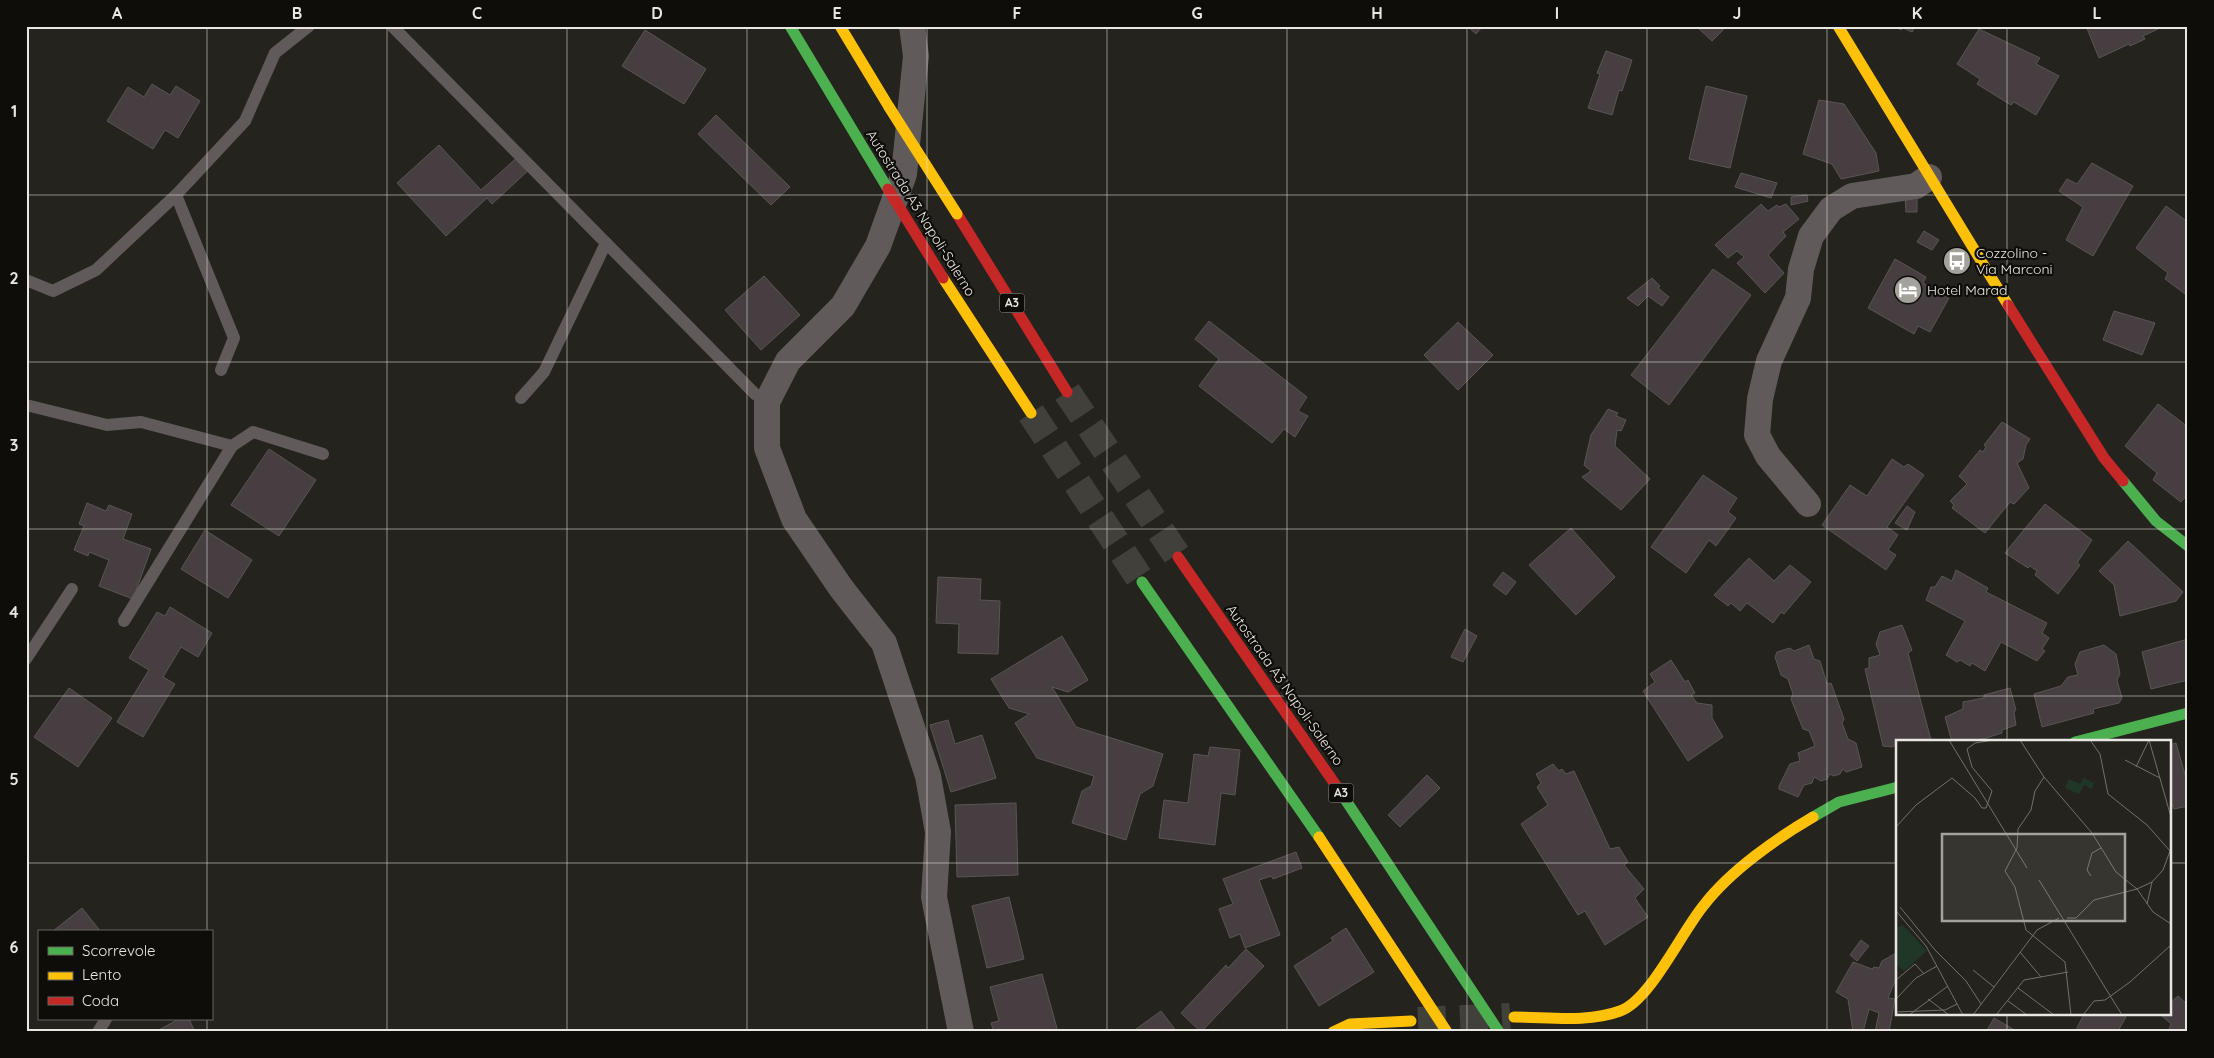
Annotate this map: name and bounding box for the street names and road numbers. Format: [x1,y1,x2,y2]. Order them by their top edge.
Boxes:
street label: Autostrada A3 Napoli-Salerno [862,127,980,299]
road number: A3 [1000,294,1024,312]
street label: Autostrada A3 Napoli-Salerno [1222,601,1348,769]
road number: A3 [1328,784,1354,802]

